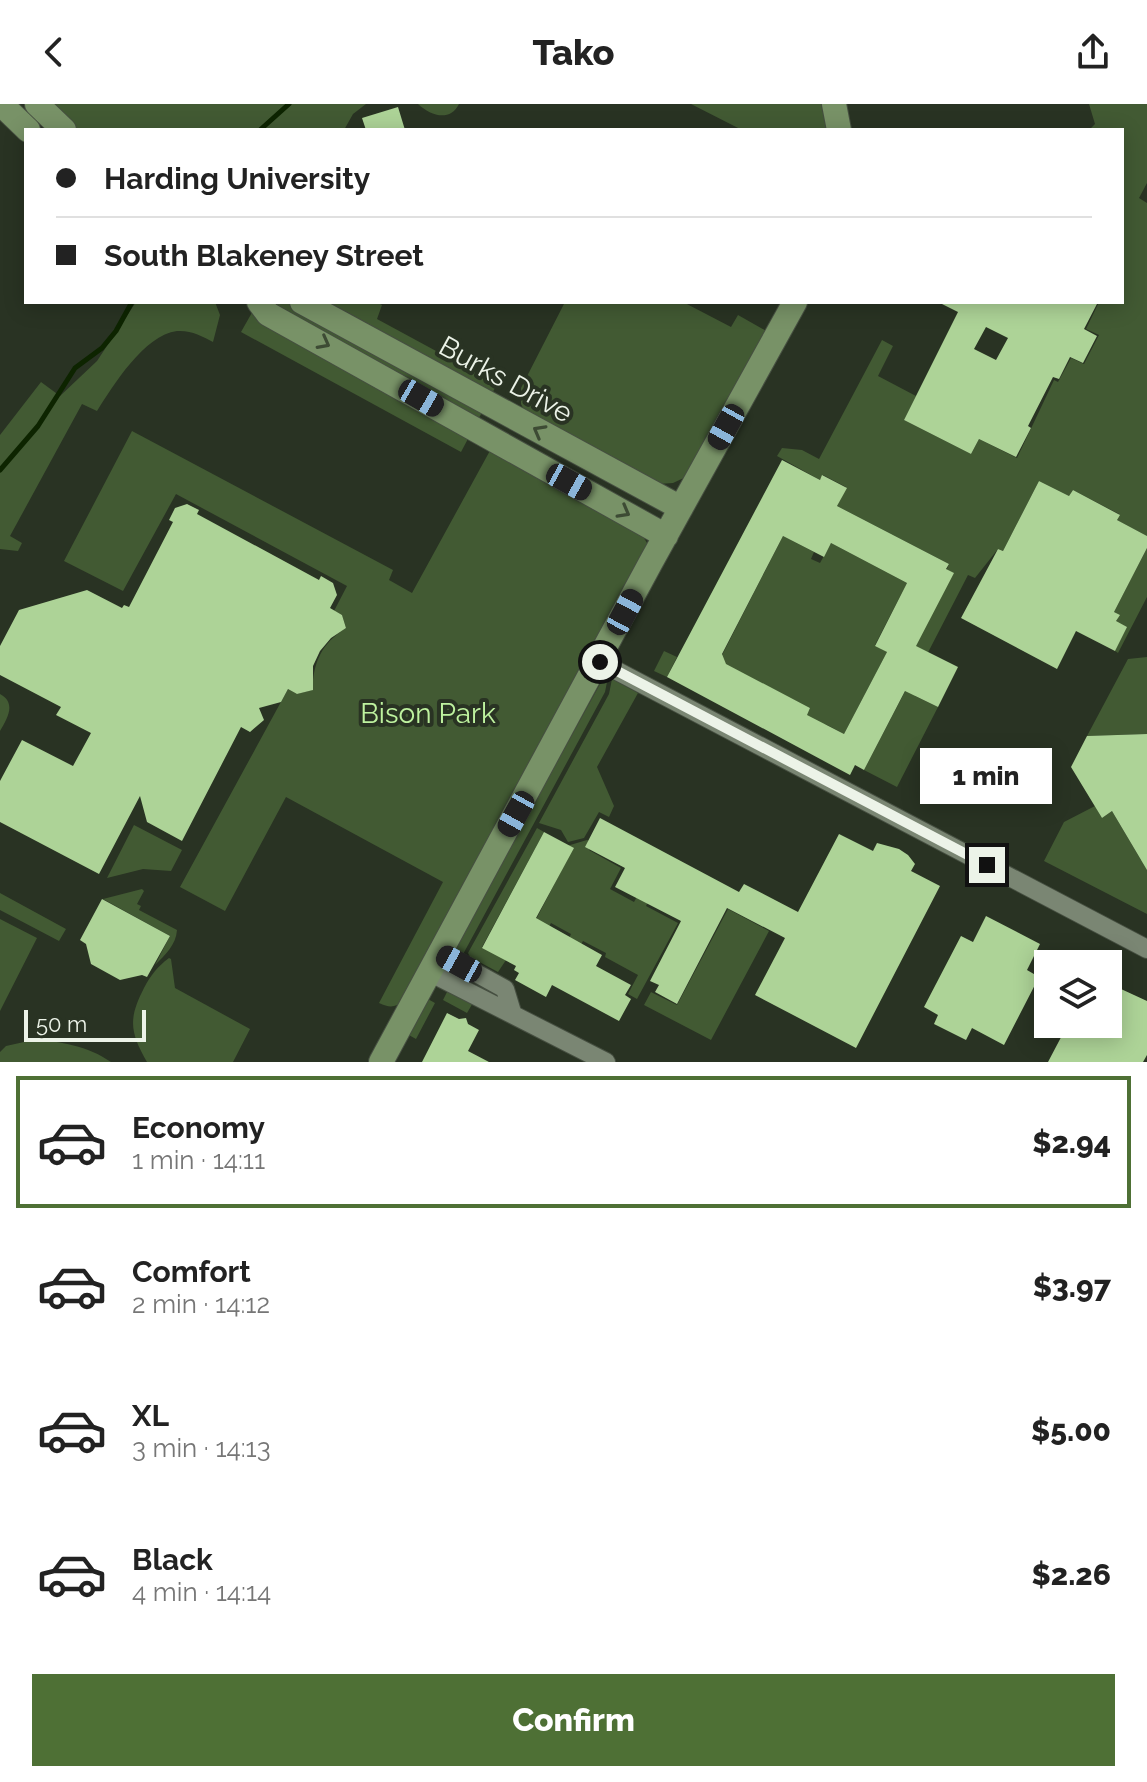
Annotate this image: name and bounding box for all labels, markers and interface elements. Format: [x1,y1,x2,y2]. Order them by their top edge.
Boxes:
icon: back [32,30,76,74]
icon: share [1071,30,1115,74]
text: Tako [532,31,615,73]
text: Harding University [104,161,370,196]
text: South Blakeney Street [104,238,424,273]
street label: Burks Drive [433,329,578,430]
one-way arrow [316,334,330,349]
car [394,376,448,420]
car [704,400,748,454]
one-way arrow [533,425,547,440]
car [542,460,596,504]
one-way arrow [615,503,630,518]
car [603,585,647,639]
route start [582,644,618,680]
park label: Bison Park [360,697,496,730]
callout: 1 min [921,749,1053,805]
text: 1 min [953,761,1019,791]
car [494,787,538,841]
route end [969,847,1005,883]
car [432,942,486,986]
map controls [1034,950,1122,1038]
button: layers [1034,950,1122,1038]
scale bar [24,1006,146,1042]
text: 50 m [36,1011,87,1037]
icon: car [36,1106,108,1178]
text: Economy [132,1110,265,1145]
text: $2.94 [1032,1125,1111,1160]
text: 1 min · 14:11 [132,1145,265,1175]
icon: car [36,1250,108,1322]
text: Comfort [132,1254,251,1289]
text: $3.97 [1033,1269,1111,1304]
text: 2 min · 14:12 [132,1289,270,1319]
icon: car [36,1394,108,1466]
text: XL [132,1398,169,1433]
text: $5.00 [1031,1413,1111,1448]
text: 3 min · 14:13 [132,1433,271,1463]
icon: car [36,1538,108,1610]
text: Black [132,1542,213,1577]
text: $2.26 [1032,1557,1111,1592]
text: 4 min · 14:14 [132,1577,271,1607]
button: Confirm [32,1674,1115,1766]

